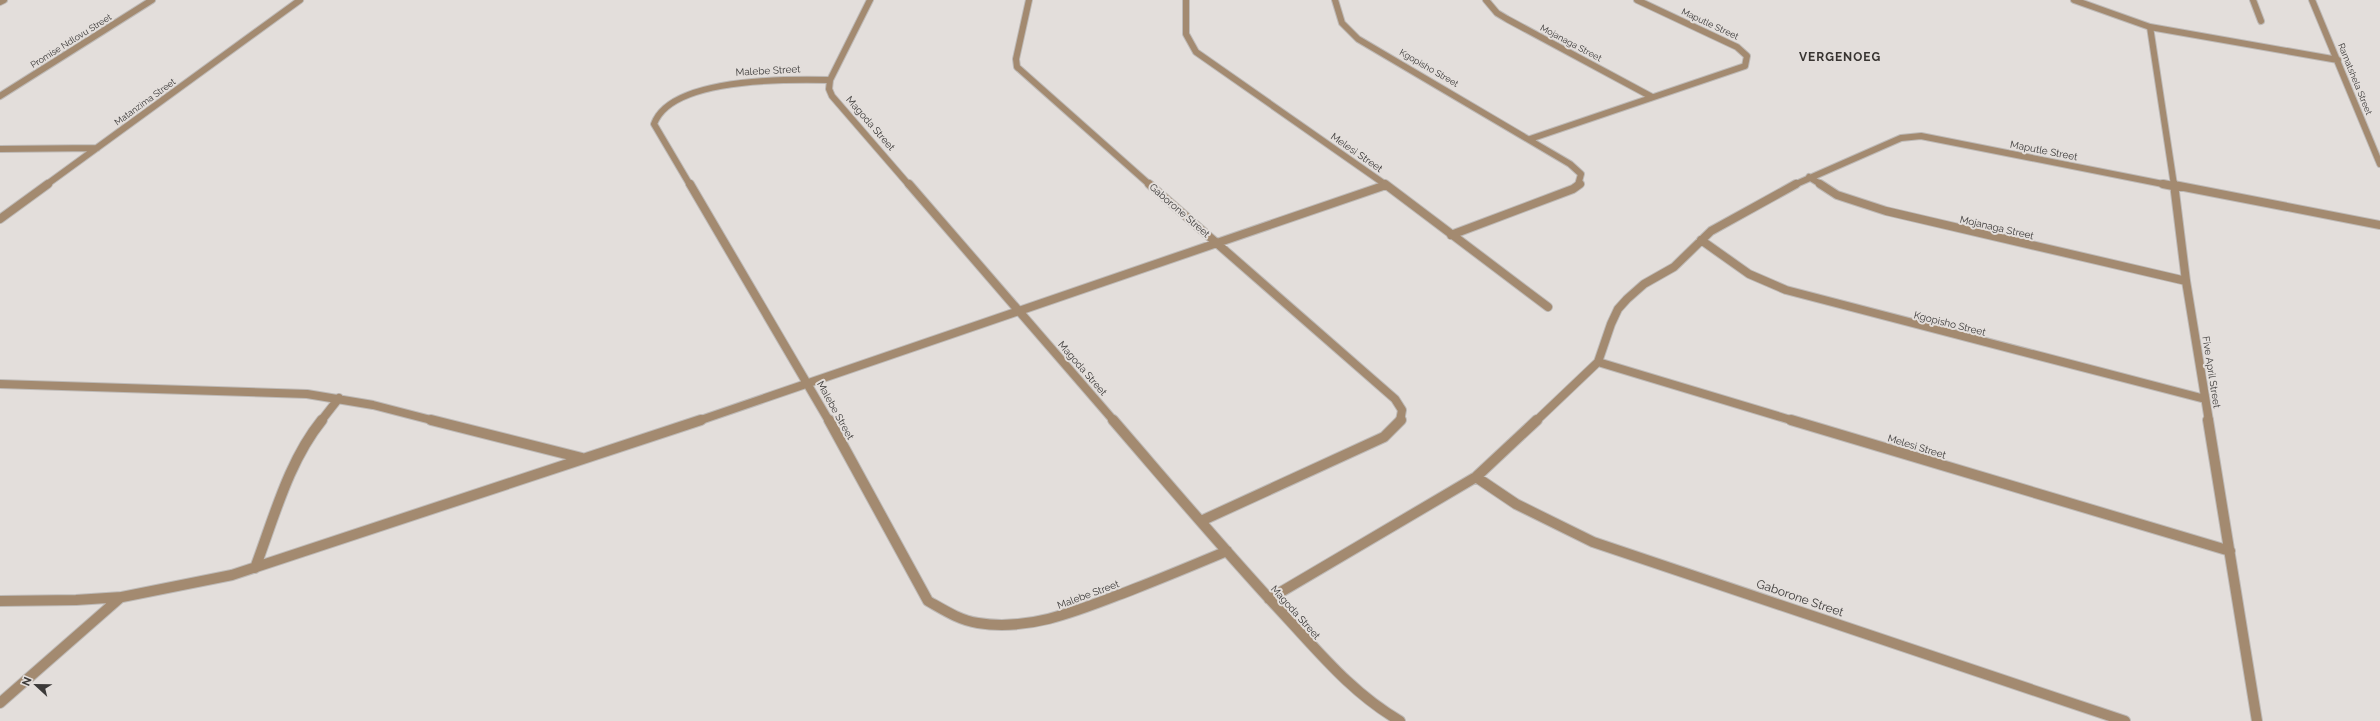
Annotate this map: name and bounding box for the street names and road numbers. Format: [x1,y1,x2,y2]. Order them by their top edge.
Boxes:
street label: Maputle Street [1680,6,1740,42]
street label: Promise Ndlovu Street [29,12,113,70]
street label: Mojanaga Street [1539,23,1603,63]
street label: Ramatshela Street [2336,42,2374,116]
street label: Kgopisho Street [1398,47,1460,89]
street label: Malebe Street [735,63,801,78]
street label: Matanzima Street [113,77,177,127]
street label: Magoda Street [844,94,898,153]
street label: Melesi Street [1329,131,1385,175]
street label: Maputle Street [2009,139,2079,163]
street label: Gaborone Street [1147,181,1212,240]
street label: Mojanaga Street [1959,214,2036,241]
street label: Kgopisho Street [1913,309,1987,338]
street label: Five April Street [2200,335,2223,409]
street label: Magoda Street [1056,339,1110,398]
street label: Malebe Street [815,379,856,442]
street label: Melesi Street [1886,432,1948,461]
street label: Gaborone Street [1755,577,1845,619]
street label: Malebe Street [1056,578,1121,611]
street label: Magoda Street [1269,583,1323,642]

